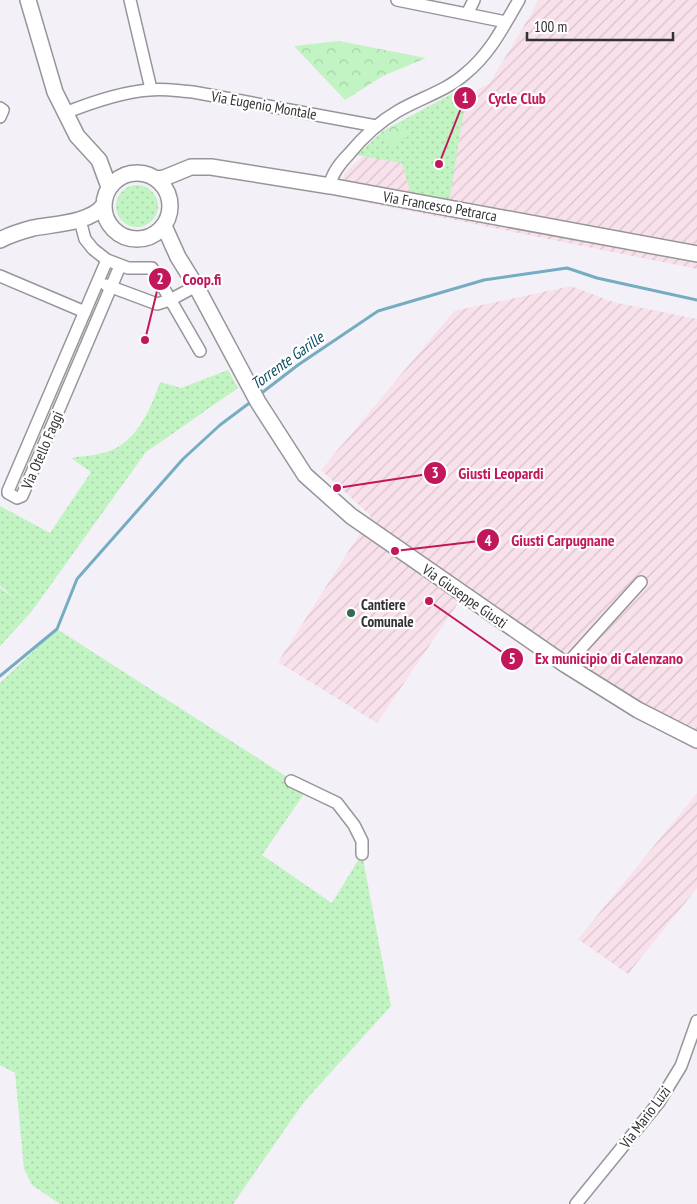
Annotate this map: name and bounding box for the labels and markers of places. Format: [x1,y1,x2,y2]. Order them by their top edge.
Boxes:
callout: Cycle Club [453,83,556,114]
callout: Coop.fi [147,263,231,294]
callout: Giusti Leopardi [423,458,553,489]
callout: Giusti Carpugnane [476,525,624,556]
place label: Cantiere Comunale [361,595,414,631]
marker: Cantiere Comunale [345,607,357,619]
callout: Ex municipio di Calenzano [499,643,693,674]

